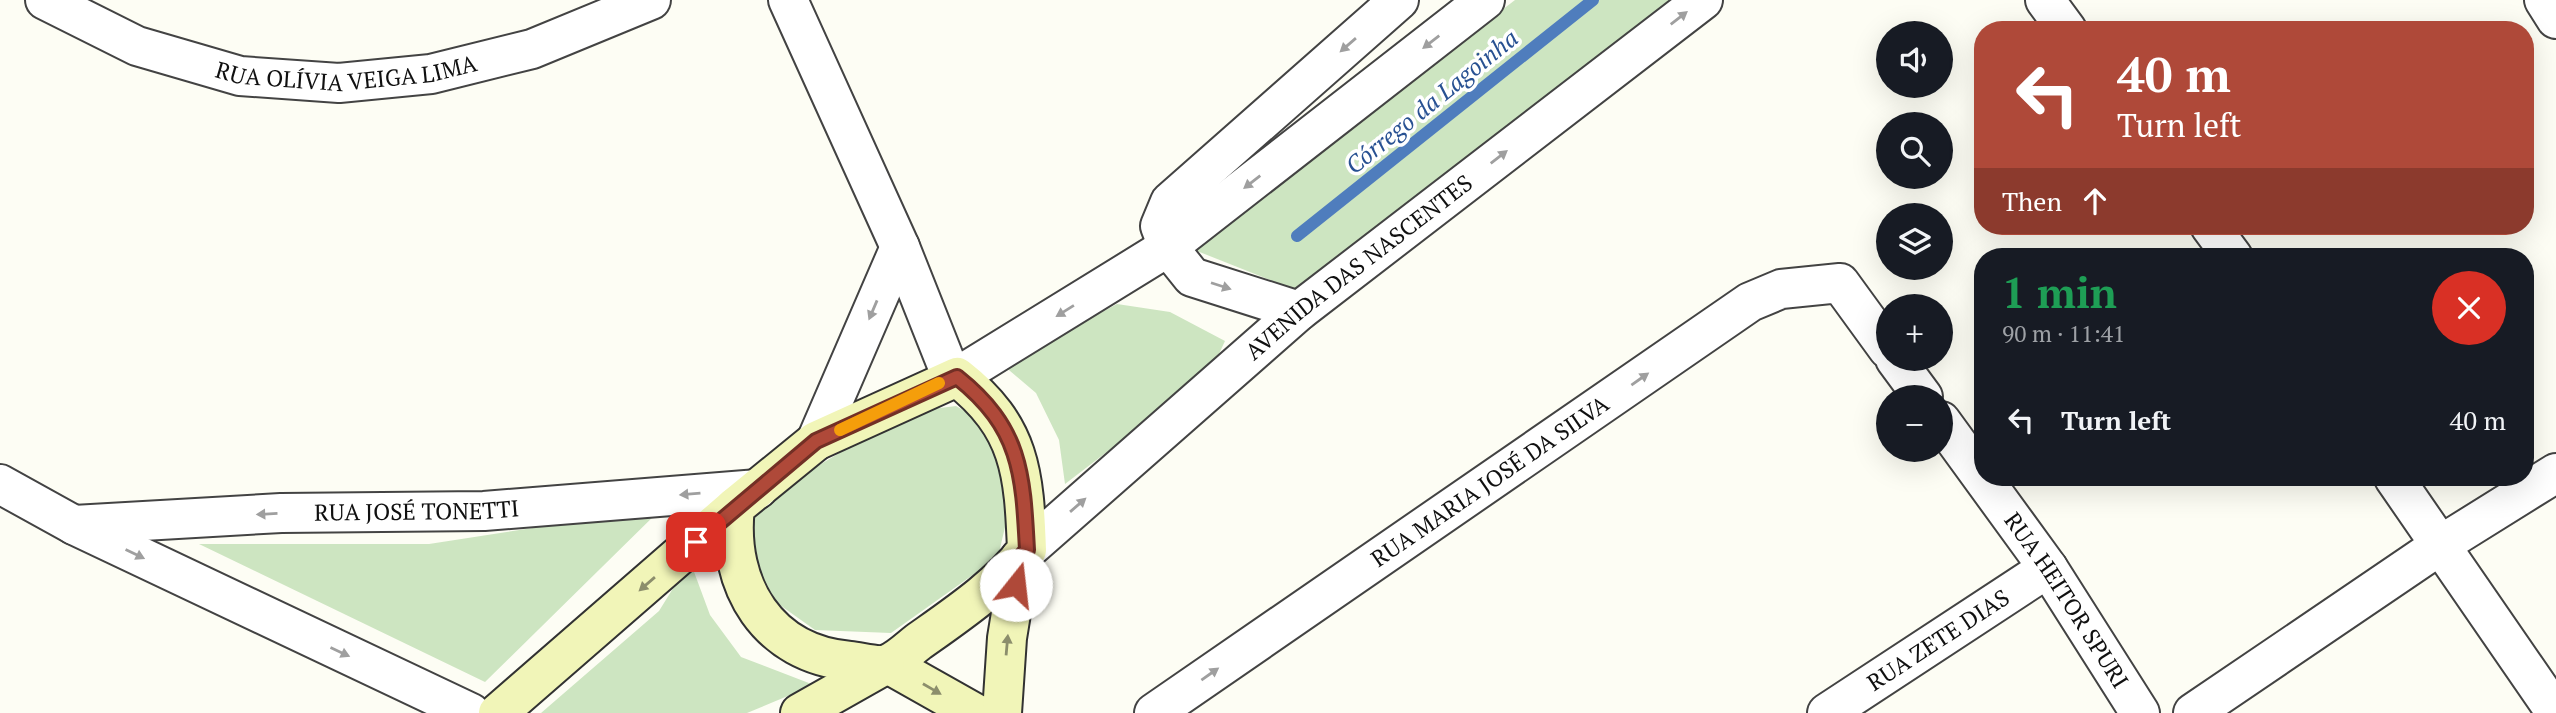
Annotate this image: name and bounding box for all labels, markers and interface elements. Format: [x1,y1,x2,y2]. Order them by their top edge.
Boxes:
one-way arrow [1670,11,1688,26]
map controls [1876,21,1953,462]
button: sound [1876,21,1953,98]
water label: Córrego da Lagoinha [1338,22,1524,181]
one-way arrow [1422,34,1440,49]
one-way arrow [1339,37,1357,53]
text: 40 m [2117,41,2231,106]
street label: RUA OLÍVIA VEIGA LIMA [212,47,480,98]
icon: left [2002,49,2093,140]
text: Turn left [2117,104,2241,146]
button: search [1876,112,1953,189]
one-way arrow [1490,151,1508,165]
street label: AVENIDA DAS NASCENTES [1238,167,1478,367]
one-way arrow [1243,174,1260,189]
icon: ahead [2076,182,2114,220]
text: Then [2002,184,2062,218]
button: layers [1876,203,1953,280]
text: 1 min [2002,264,2117,320]
button: close [2432,271,2506,345]
one-way arrow [1210,281,1231,292]
button: + [1876,294,1953,371]
one-way arrow [867,300,879,320]
one-way arrow [1055,304,1074,317]
text: 90 m · 11:41 [2002,318,2125,349]
one-way arrow [1630,372,1650,385]
button: − [1876,385,1953,462]
street label: RUA MARIA JOSÉ DA SILVA [1365,388,1615,574]
icon: left [2002,401,2040,439]
text: Turn left [2061,403,2171,437]
text: 40 m [2450,403,2506,437]
one-way arrow [678,489,700,500]
street label: RUA JOSÉ TONETTI [314,492,520,528]
one-way arrow [1069,497,1087,513]
street label: RUA HEITOR SPURI [1998,506,2136,694]
one-way arrow [256,509,278,520]
pin [666,512,726,572]
icon: arrive [677,523,715,561]
position arrow [979,548,1053,622]
one-way arrow [125,549,145,560]
one-way arrow [638,576,656,592]
street label: RUA ZETE DIAS [1861,582,2015,698]
one-way arrow [1002,634,1013,656]
one-way arrow [330,647,350,658]
one-way arrow [1201,667,1219,681]
one-way arrow [922,683,941,695]

